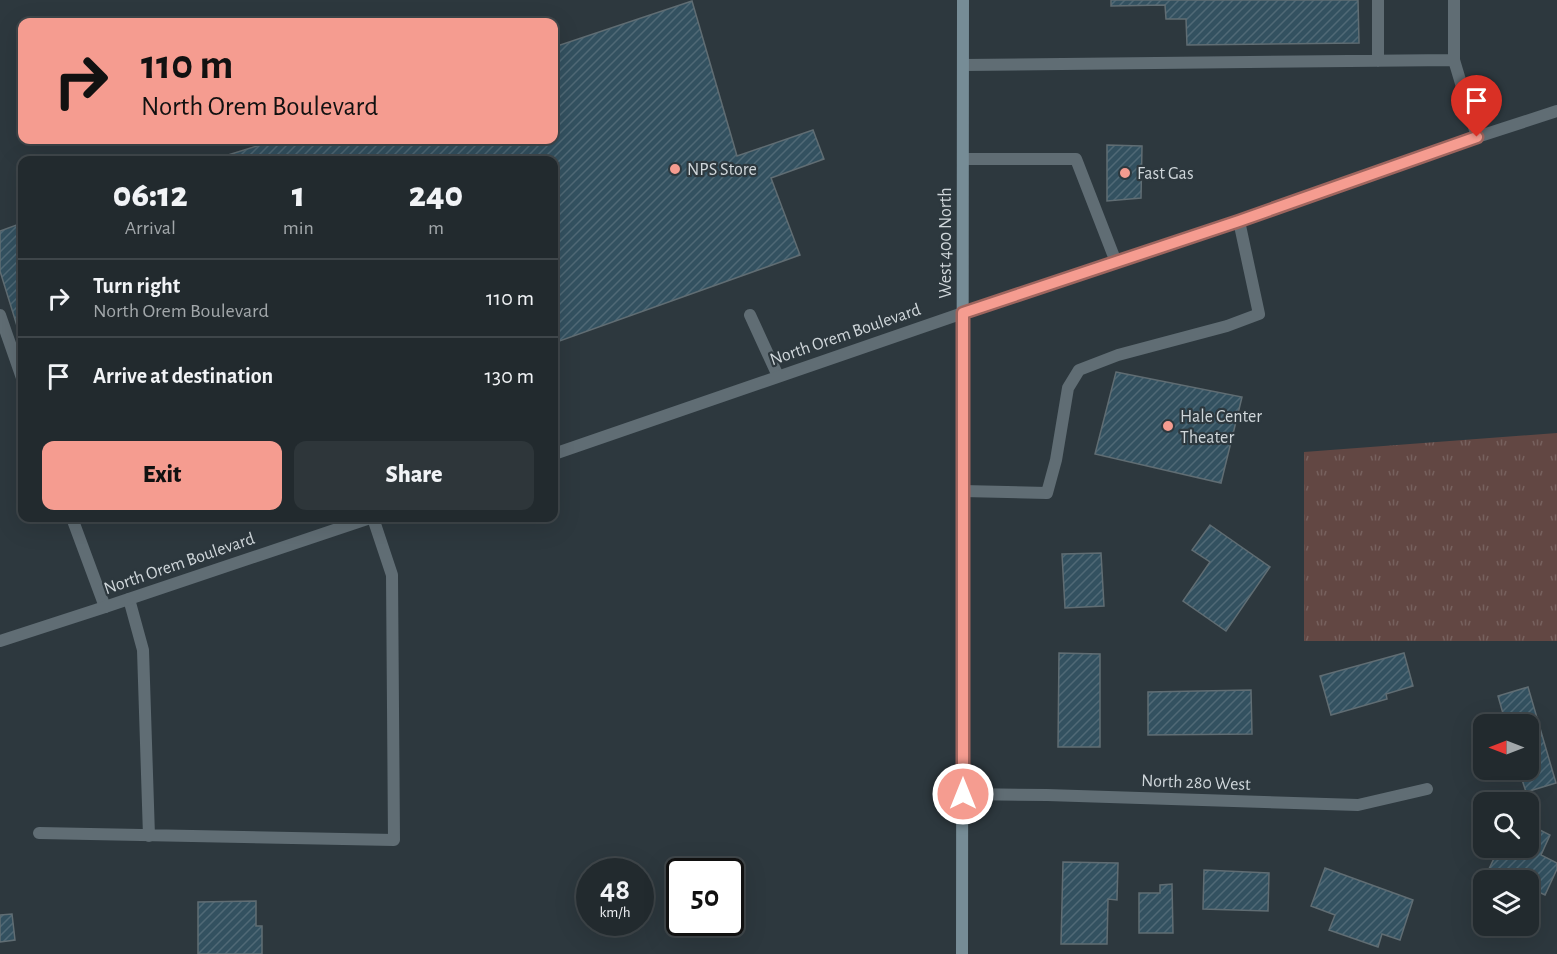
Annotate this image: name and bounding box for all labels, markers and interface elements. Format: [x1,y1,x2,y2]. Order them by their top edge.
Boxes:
icon: right [42,42,120,120]
text: 110 m [141,44,233,86]
pin [1451,75,1502,137]
icon: arrive [1460,84,1493,117]
text: North Orem Boulevard [141,93,378,120]
place label: NPS Store [687,161,757,179]
marker: NPS Store [668,162,682,176]
place label: Fast Gas [1137,165,1194,183]
marker: Fast Gas [1118,166,1132,180]
text: 06:12 [113,177,188,213]
text: 1 [292,177,305,213]
text: 240 [409,177,463,213]
street label: West 400 North [937,187,955,299]
text: Arrival [125,218,176,238]
text: min [283,218,314,238]
text: m [428,218,444,238]
text: Turn right [93,275,180,297]
icon: right [42,282,75,315]
text: 110 m [486,287,534,309]
text: North Orem Boulevard [93,301,269,321]
street label: North Orem Boulevard [768,301,923,369]
icon: arrive [42,360,75,393]
text: Arrive at destination [93,365,273,387]
text: 130 m [485,365,534,387]
place label: Hale Center Theater [1180,408,1262,447]
marker: Hale Center Theater [1161,419,1175,433]
button: Exit [42,441,282,510]
button: Share [294,441,534,510]
street label: North Orem Boulevard [102,530,257,598]
north arrow [1473,714,1539,780]
map controls [1473,714,1539,936]
position arrow [931,762,995,826]
street label: North 280 West [1141,772,1251,794]
button: search [1473,792,1539,858]
speed limit sign: 50 [666,858,744,936]
button: layers [1473,870,1539,936]
text: 48 [600,875,630,905]
text: km/h [600,905,630,920]

